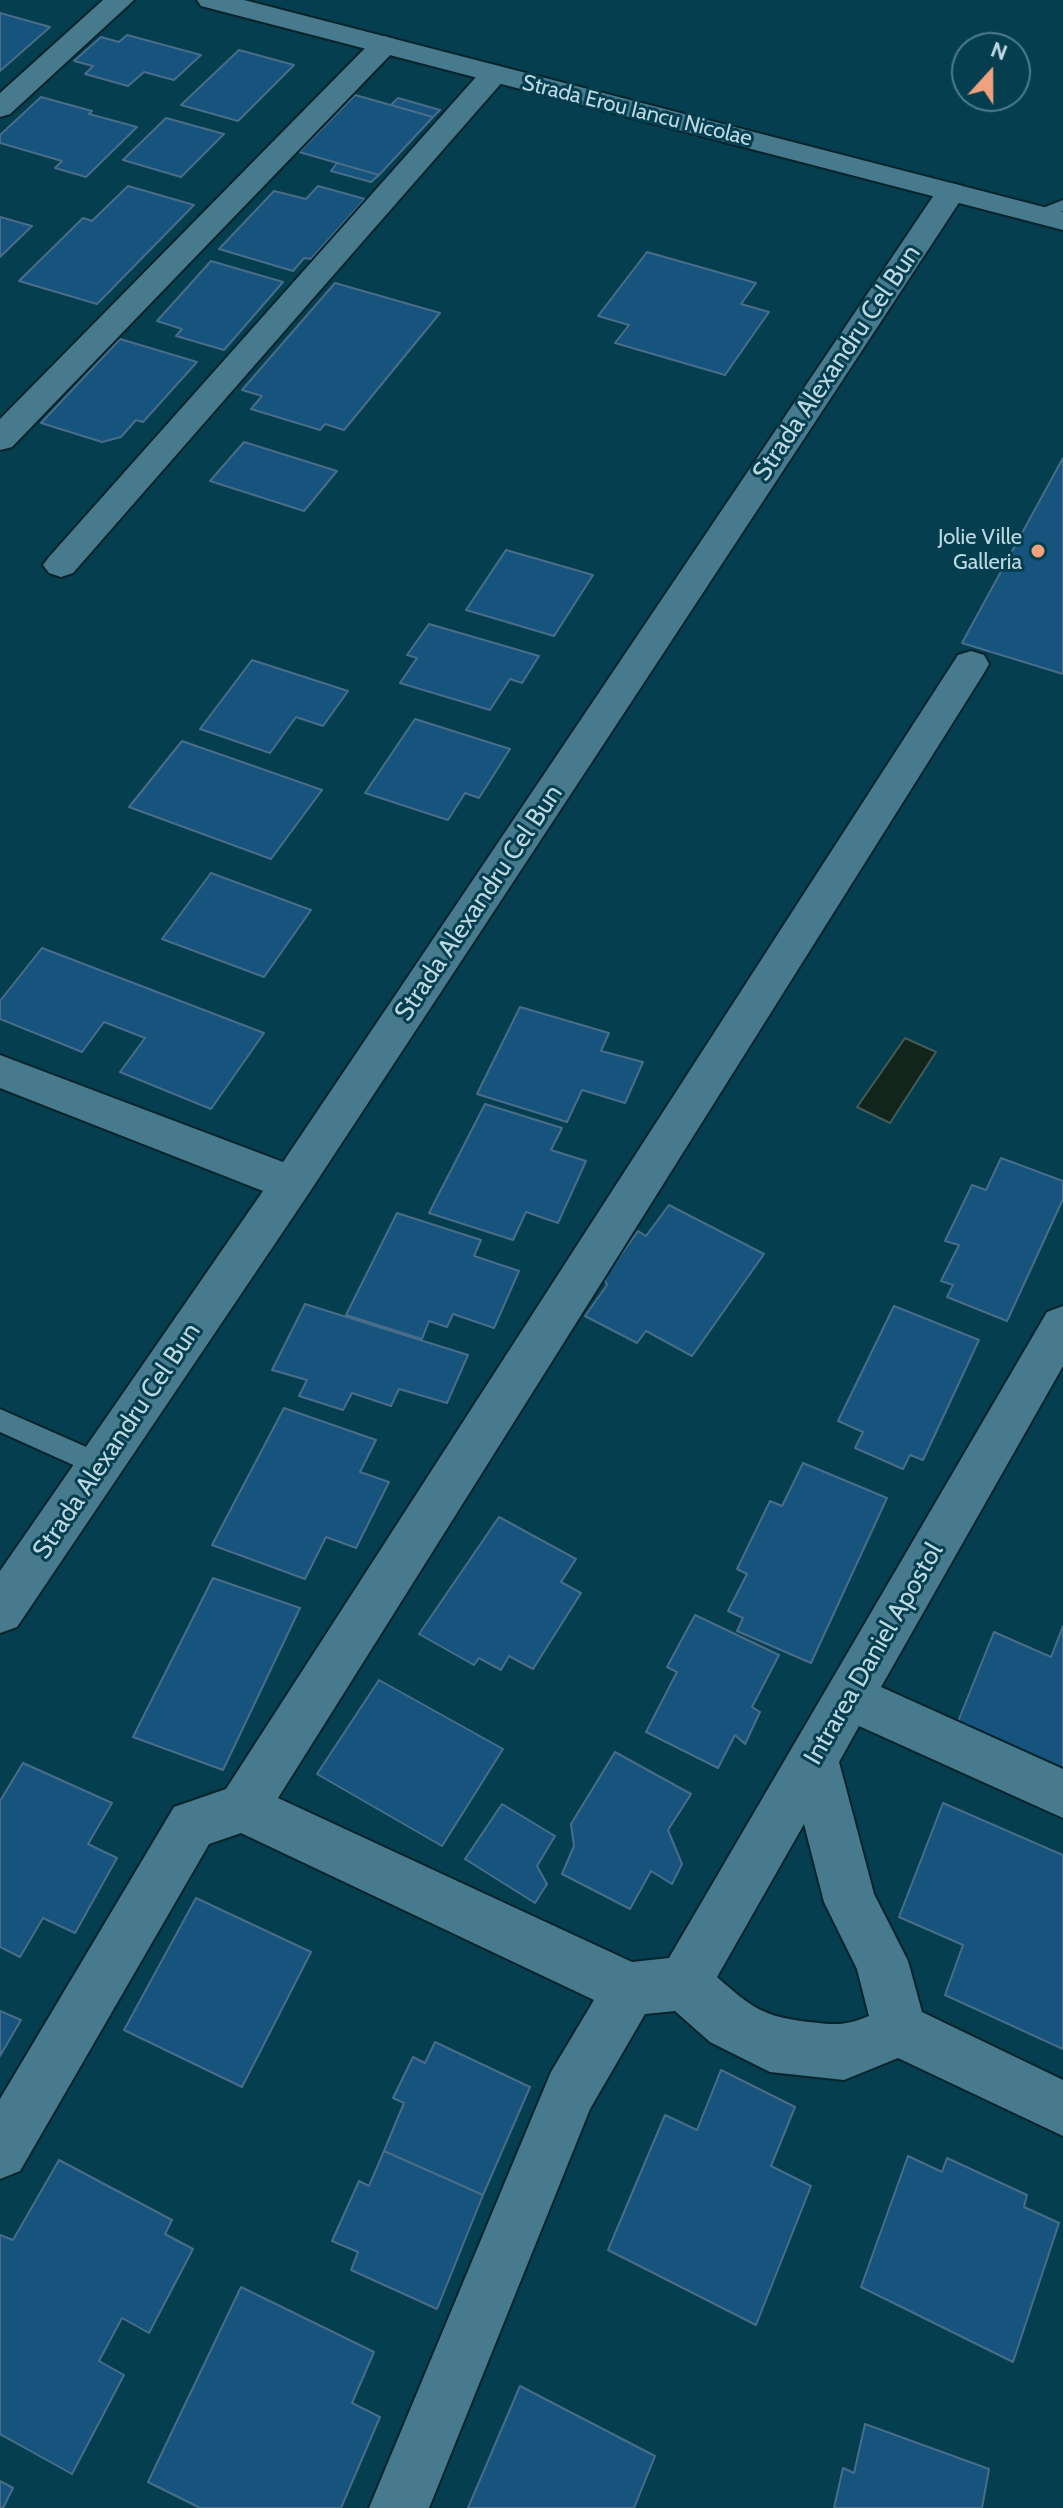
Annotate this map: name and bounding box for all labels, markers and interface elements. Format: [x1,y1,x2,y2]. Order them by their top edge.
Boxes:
north arrow [951,32,1031,112]
text: N [987,36,1011,66]
street label: Strada Erou Iancu Nicolae [519,70,755,152]
street label: Strada Alexandru Cel Bun [746,239,928,487]
place label: Jolie Ville Galleria [938,525,1022,576]
marker: Jolie Ville Galleria [1029,542,1047,560]
street label: Strada Alexandru Cel Bun [388,779,570,1027]
street label: Strada Alexandru Cel Bun [26,1317,208,1565]
street label: Intrarea Daniel Apostol [798,1538,950,1770]

